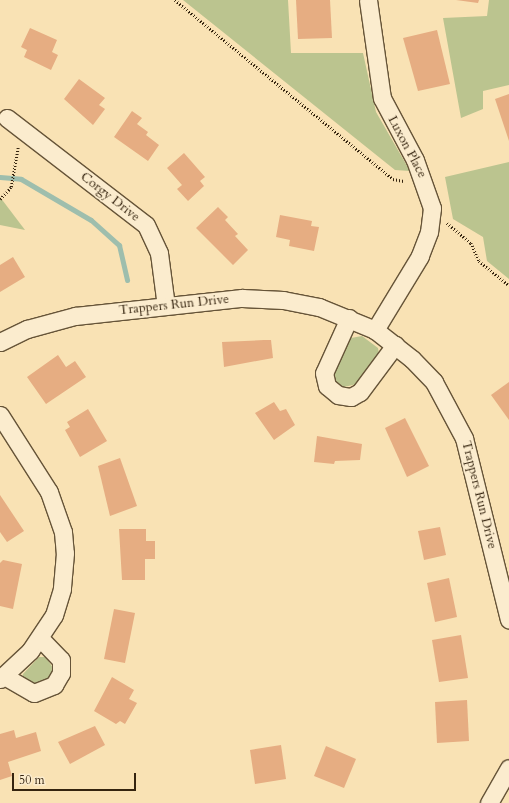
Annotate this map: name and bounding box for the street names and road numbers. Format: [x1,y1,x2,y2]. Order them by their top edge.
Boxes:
street label: Luxon Place [384,113,430,181]
street label: Corgy Drive [77,169,143,225]
street label: Trappers Run Drive [118,291,230,319]
street label: Trappers Run Drive [458,439,500,551]

